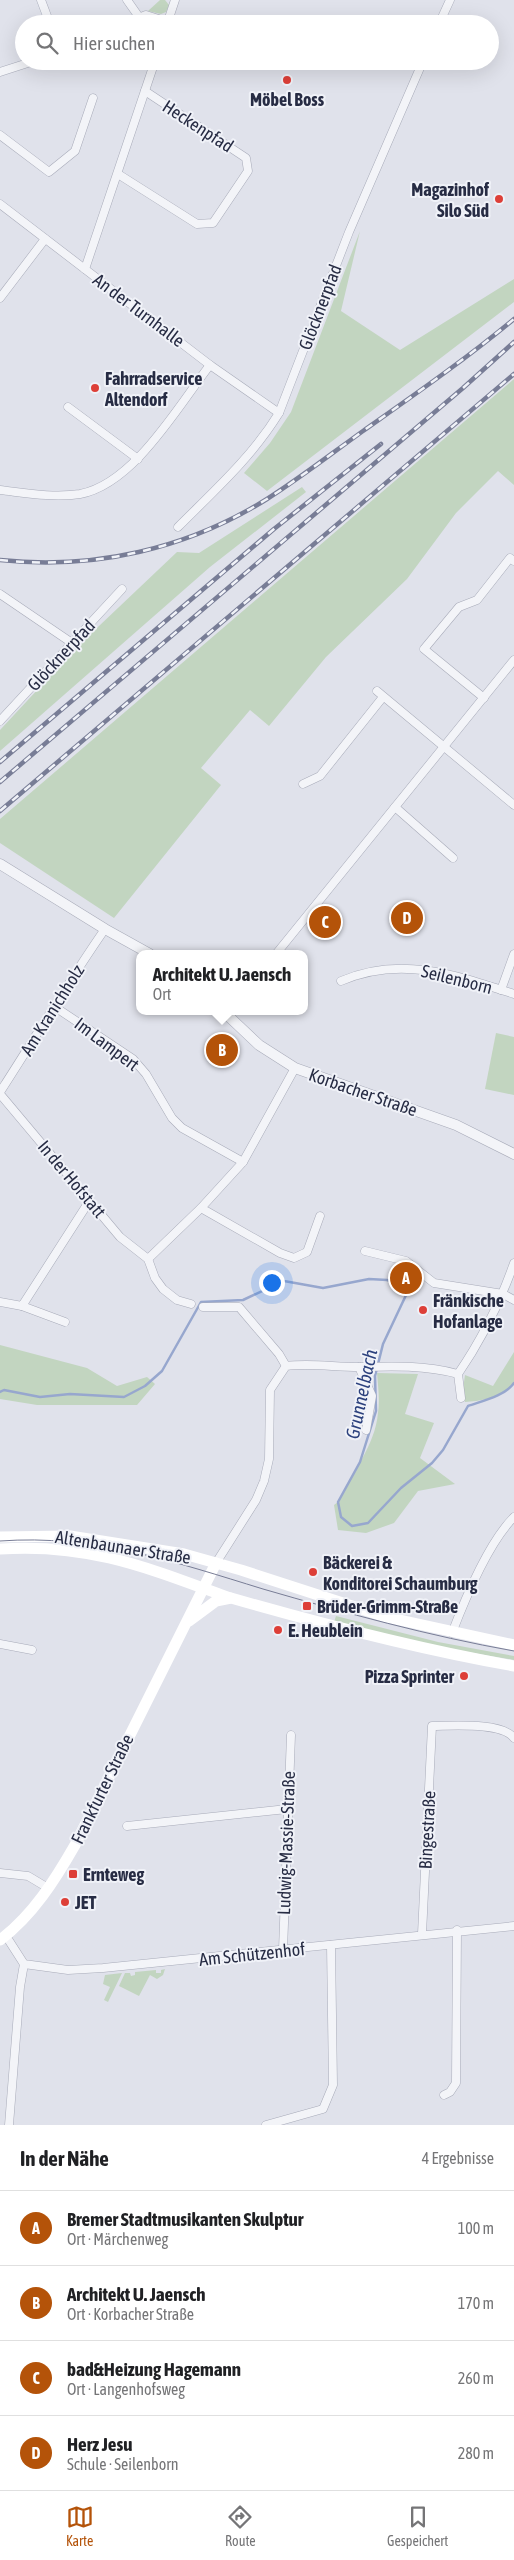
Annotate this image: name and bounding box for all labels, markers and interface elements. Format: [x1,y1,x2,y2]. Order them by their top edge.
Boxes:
search box [15,15,499,70]
icon: search [33,29,61,57]
text: Hier suchen [73,32,155,54]
marker: Möbel Boss [281,74,293,86]
place label: Möbel Boss [250,89,325,110]
street label: Heckenpfad [159,95,237,157]
place label: Magazinhof Silo Süd [411,179,490,221]
marker: Magazinhof Silo Süd [493,193,505,205]
street label: Glöcknerpfad [294,261,346,353]
street label: An der Turnhalle [89,269,189,351]
place label: Fahrradservice Altendorf [104,368,202,410]
marker: Fahrradservice Altendorf [89,382,101,394]
street label: Glöcknerpfad [23,615,99,695]
pin: D [391,899,423,937]
pin: C [309,903,341,941]
popup [136,950,308,1015]
street label: Am Kranichholz [16,960,88,1059]
street label: Seilenborn [419,960,495,998]
text: Architekt U. Jaensch [153,963,291,985]
text: Ort [153,985,171,1003]
street label: Im Lampert [71,1013,143,1075]
pin: B [206,1031,238,1069]
street label: Korbacher Straße [306,1064,420,1120]
street label: In der Hofstatt [34,1136,110,1222]
pin: A [390,1259,422,1297]
your location [259,1270,285,1296]
place label: Fränkische Hofanlage [433,1290,504,1332]
marker: Fränkische Hofanlage [417,1304,429,1316]
water label: Grunnelbach [341,1347,381,1441]
street label: Altenbaunaer Straße [54,1526,192,1568]
place label: Bäckerei & Konditorei Schaumburg [323,1552,478,1594]
marker: Bäckerei & Konditorei Schaumburg [307,1566,319,1578]
place label: Brüder-Grimm-Straße [317,1596,458,1617]
marker: Brüder-Grimm-Straße [301,1600,313,1612]
place label: E. Heublein [288,1620,363,1641]
marker: E. Heublein [272,1624,284,1636]
place label: Pizza Sprinter [365,1666,455,1687]
marker: Pizza Sprinter [458,1670,470,1682]
street label: Frankfurter Straße [66,1731,138,1847]
street label: Ludwig-Massie-Straße [273,1771,299,1915]
street label: Bingestraße [414,1790,440,1870]
place label: Ernteweg [83,1864,144,1885]
marker: Ernteweg [67,1868,79,1880]
place label: JET [74,1892,96,1913]
marker: JET [59,1896,71,1908]
street label: Am Schützenhof [198,1938,306,1970]
text: In der Nähe [20,2146,109,2170]
text: 4 Ergebnisse [422,2149,494,2167]
text: Bremer Stadtmusikanten Skulptur [67,2208,303,2230]
text: A [32,2219,40,2237]
text: 100 m [458,2219,494,2237]
text: Ort · Märchenweg [67,2230,168,2248]
text: Architekt U. Jaensch [67,2283,205,2305]
text: B [32,2294,40,2312]
text: 170 m [458,2294,494,2312]
text: Ort · Korbacher Straße [67,2305,194,2323]
text: bad&Heizung Hagemann [67,2358,241,2380]
text: C [32,2369,40,2387]
text: 260 m [458,2369,494,2387]
text: Ort · Langenhofsweg [67,2380,185,2398]
text: Herz Jesu [67,2433,132,2455]
text: D [32,2444,40,2462]
text: 280 m [458,2444,494,2462]
text: Schule · Seilenborn [67,2455,179,2473]
tab: Karte [66,2503,94,2549]
tab: Route [225,2503,256,2549]
tab: Gespeichert [387,2503,448,2549]

